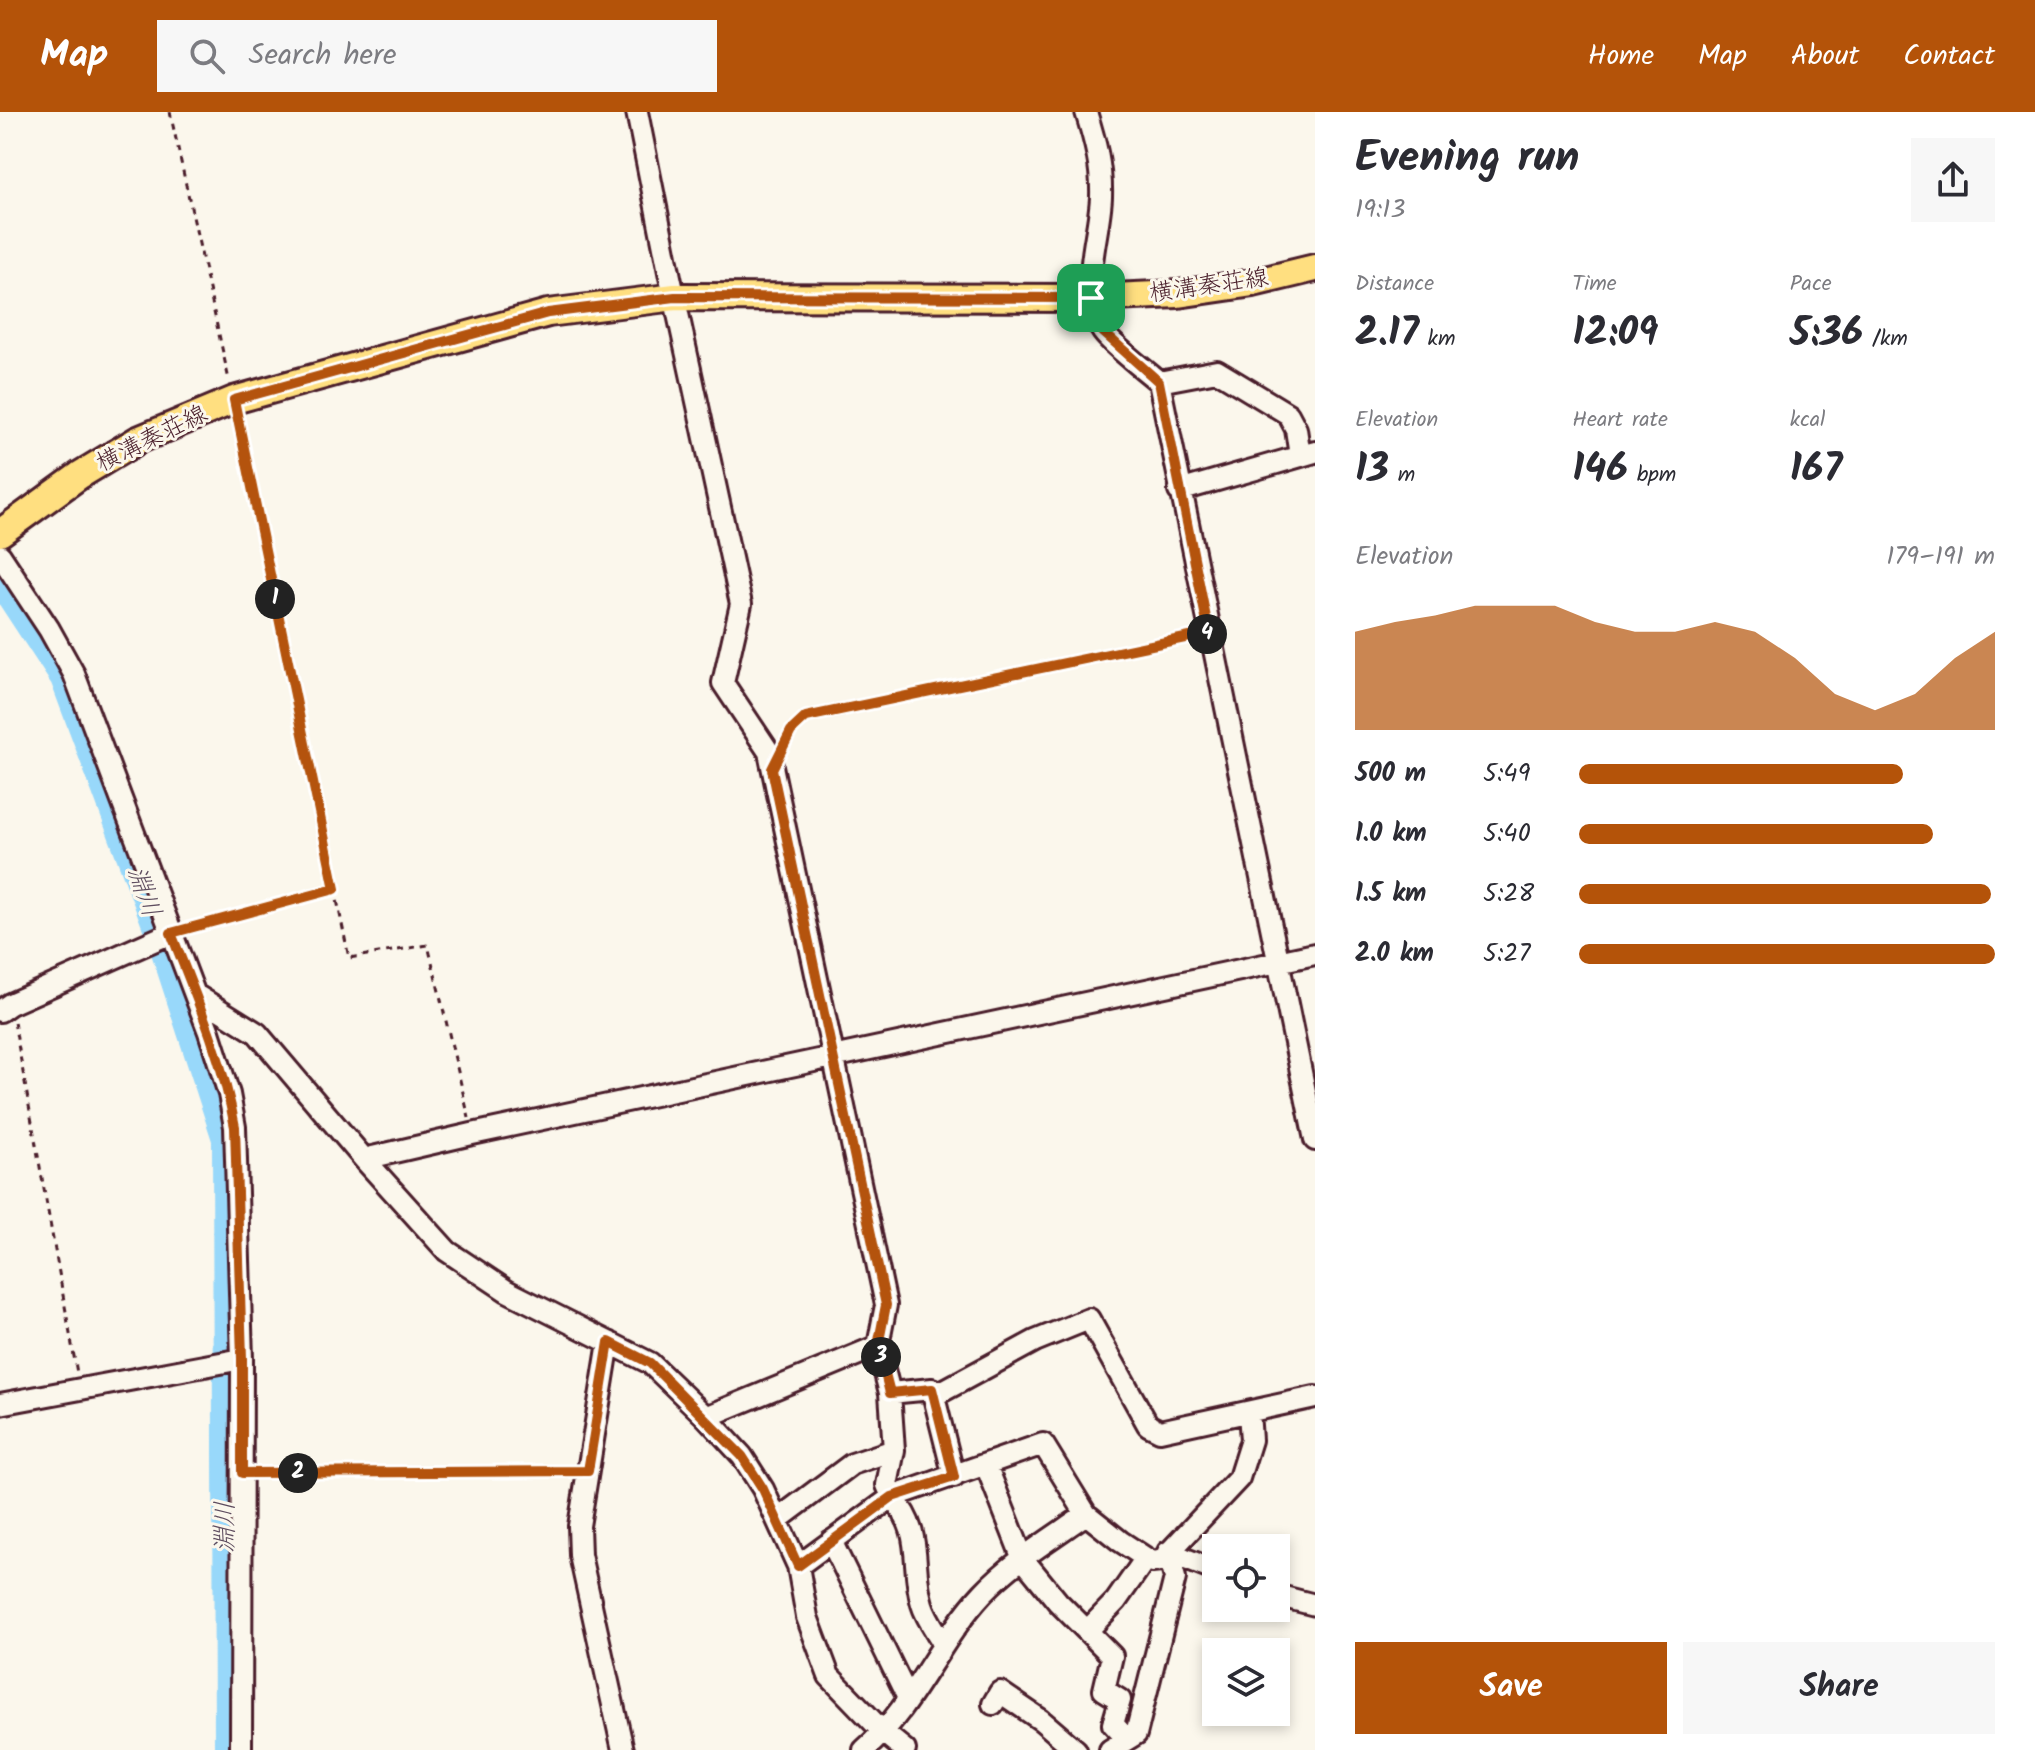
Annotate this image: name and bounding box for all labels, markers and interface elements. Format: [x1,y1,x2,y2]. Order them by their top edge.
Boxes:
search box [157,20,717,92]
text: Map [40,26,109,86]
text: Search here [249,32,396,80]
icon: search [185,34,229,78]
text: Home [1588,34,1654,79]
text: Map [1698,34,1747,79]
text: About [1791,34,1859,79]
text: Contact [1903,34,1995,79]
text: Evening run [1355,124,1579,194]
button: share [1911,138,1995,222]
text: 19:13 [1355,189,1405,231]
street label: 横溝秦荘線 [1147,258,1271,314]
pin [1057,264,1125,332]
text: Distance [1355,267,1434,302]
text: Time [1572,267,1617,302]
text: Pace [1790,267,1832,302]
icon: arrive [1069,276,1113,320]
text: 2.17 [1355,302,1419,366]
text: 12:09 [1572,302,1658,366]
text: 5:36 [1790,302,1863,366]
text: km [1419,322,1455,357]
text: /km [1863,322,1908,357]
street label: 横溝秦荘線 [90,395,214,483]
text: Elevation [1355,403,1438,438]
text: Heart rate [1572,403,1668,438]
text: kcal [1790,403,1825,438]
text: 13 [1355,438,1389,502]
text: 146 [1572,438,1628,502]
text: 167 [1790,438,1842,502]
text: m [1389,458,1415,493]
text: bpm [1628,458,1676,493]
text: Elevation [1355,536,1453,578]
text: 179–191 m [1886,536,1995,578]
pin: 1 [255,579,295,619]
text: 1 [272,581,278,616]
pin: 4 [1187,614,1227,654]
text: 4 [1201,616,1213,651]
text: 500 m [1355,753,1426,795]
text: 5:49 [1483,753,1530,795]
text: 1.0 km [1355,813,1426,855]
text: 5:40 [1483,813,1531,855]
water label: 淵川 [114,860,172,924]
text: 1.5 km [1355,873,1426,915]
text: 5:28 [1483,873,1534,915]
text: 2.0 km [1355,933,1434,975]
text: 5:27 [1483,933,1530,975]
pin: 3 [861,1337,901,1377]
text: 3 [875,1339,887,1374]
pin: 2 [278,1453,318,1493]
text: 2 [292,1455,304,1490]
water label: 淵川 [205,1501,247,1553]
map controls [1202,1534,1290,1726]
button: locate [1202,1534,1290,1622]
button: layers [1202,1638,1290,1726]
button: Save [1355,1642,1667,1734]
button: Share [1683,1642,1995,1734]

